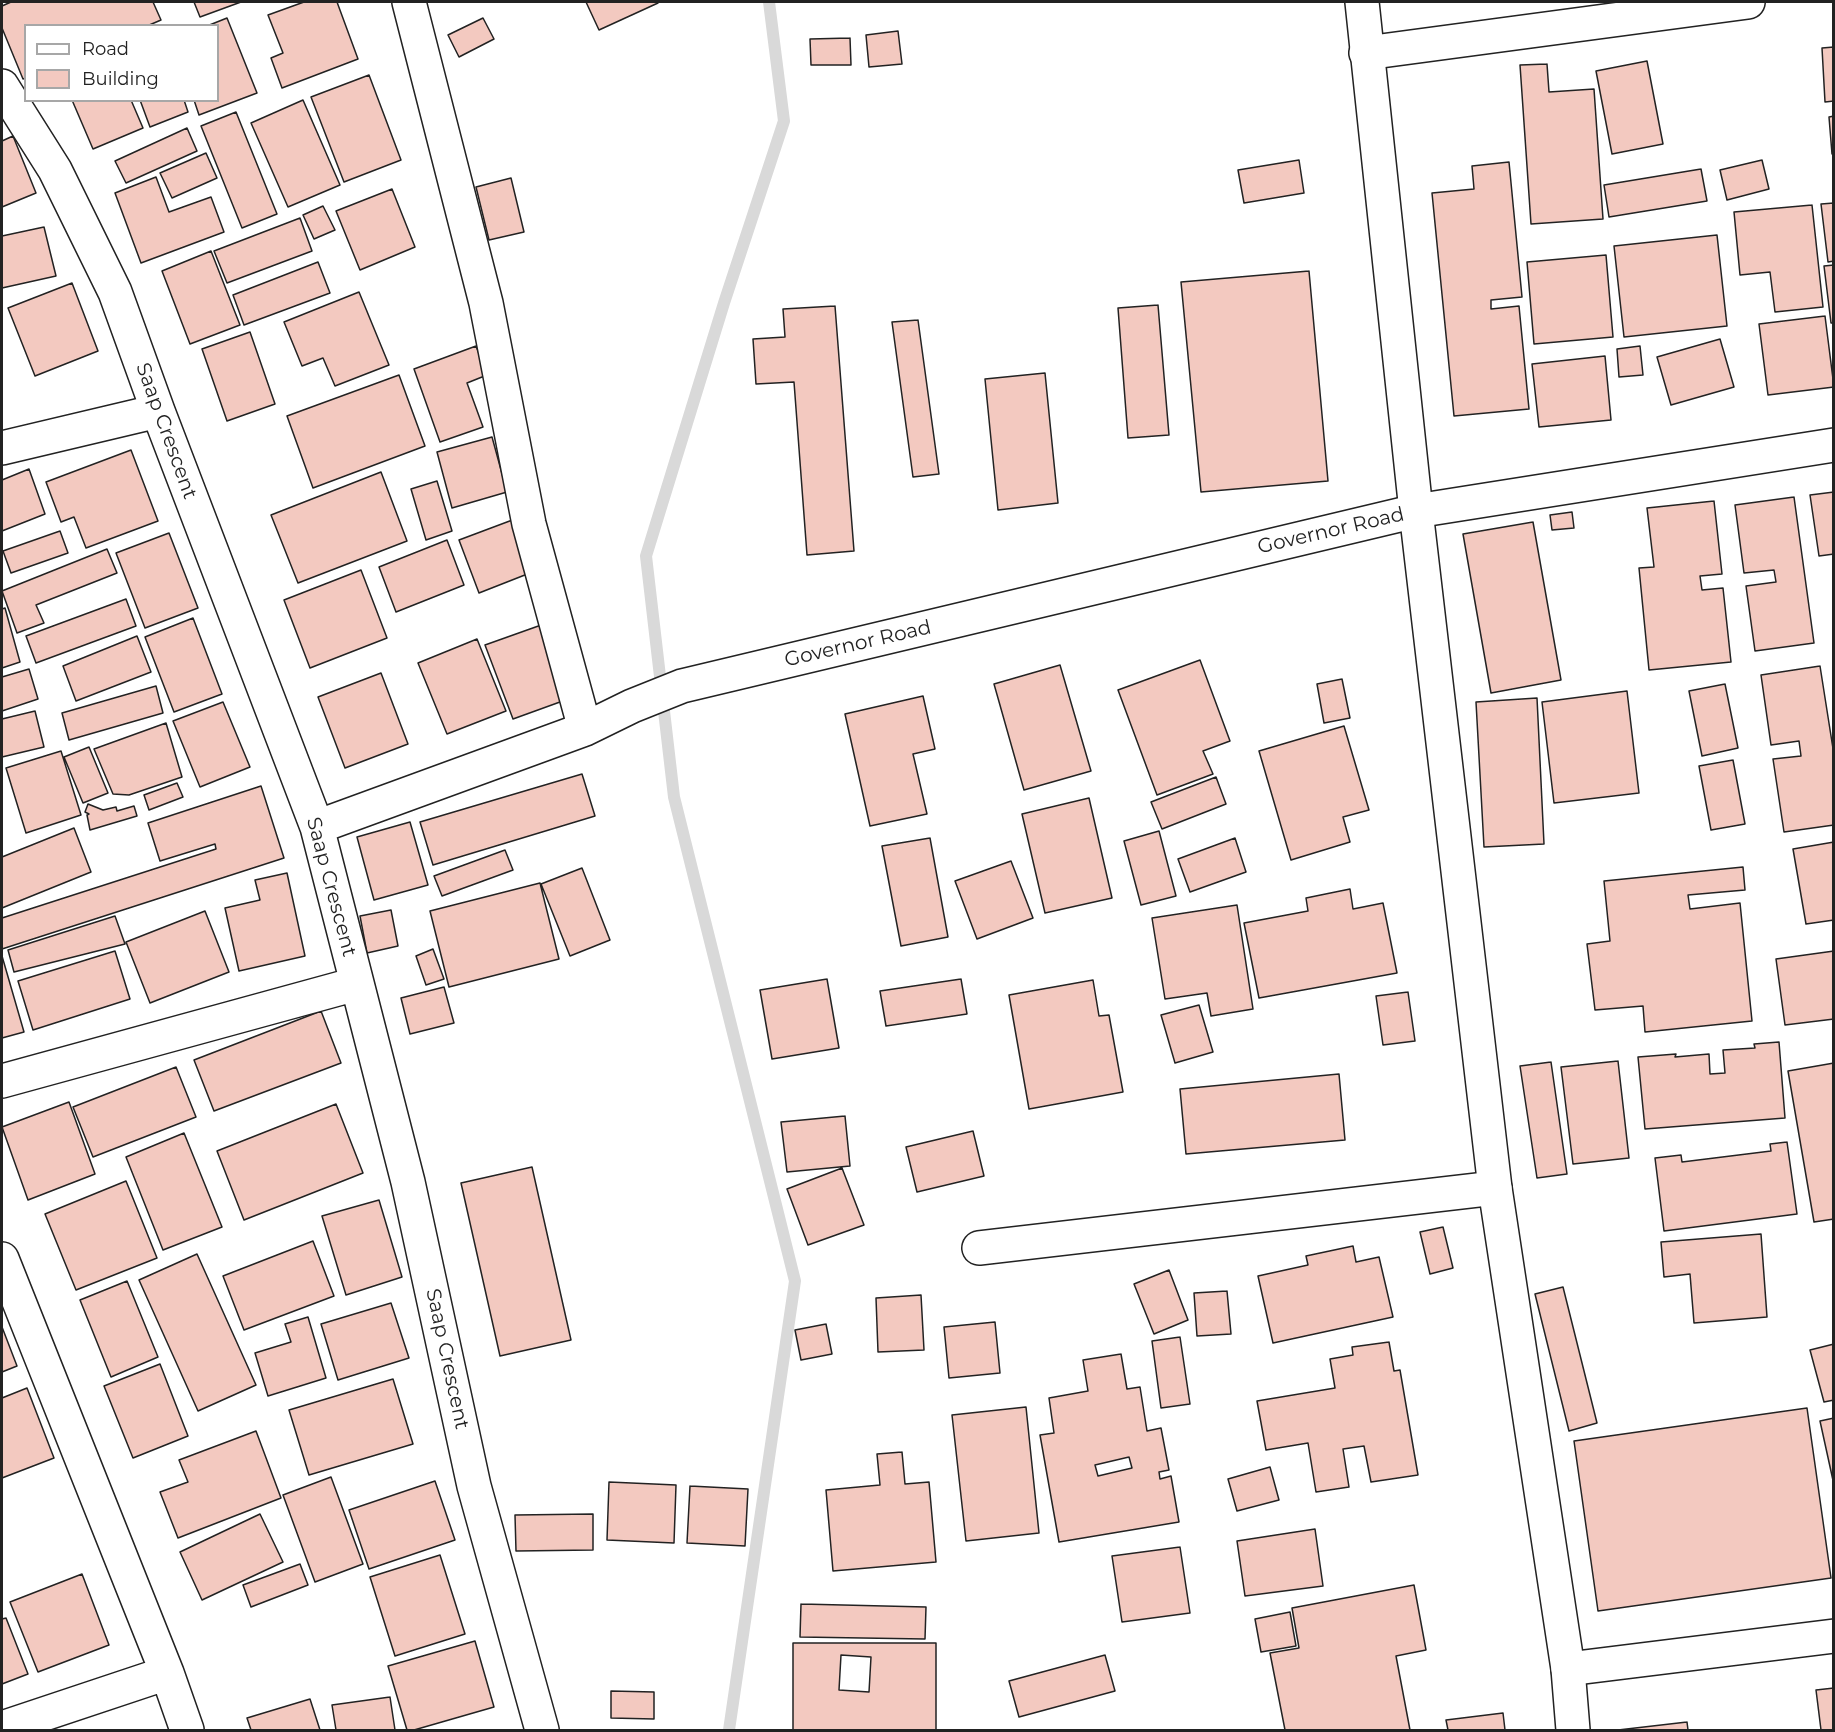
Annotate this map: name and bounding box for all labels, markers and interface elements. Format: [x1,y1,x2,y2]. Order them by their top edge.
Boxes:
legend [24,24,219,102]
text: Road [82,38,129,60]
text: Building [82,68,159,90]
street label: Saap Crescent [130,360,202,502]
street label: Governor Road [1255,502,1407,560]
street label: Governor Road [782,615,934,673]
street label: Saap Crescent [301,815,361,959]
street label: Saap Crescent [420,1286,474,1432]

